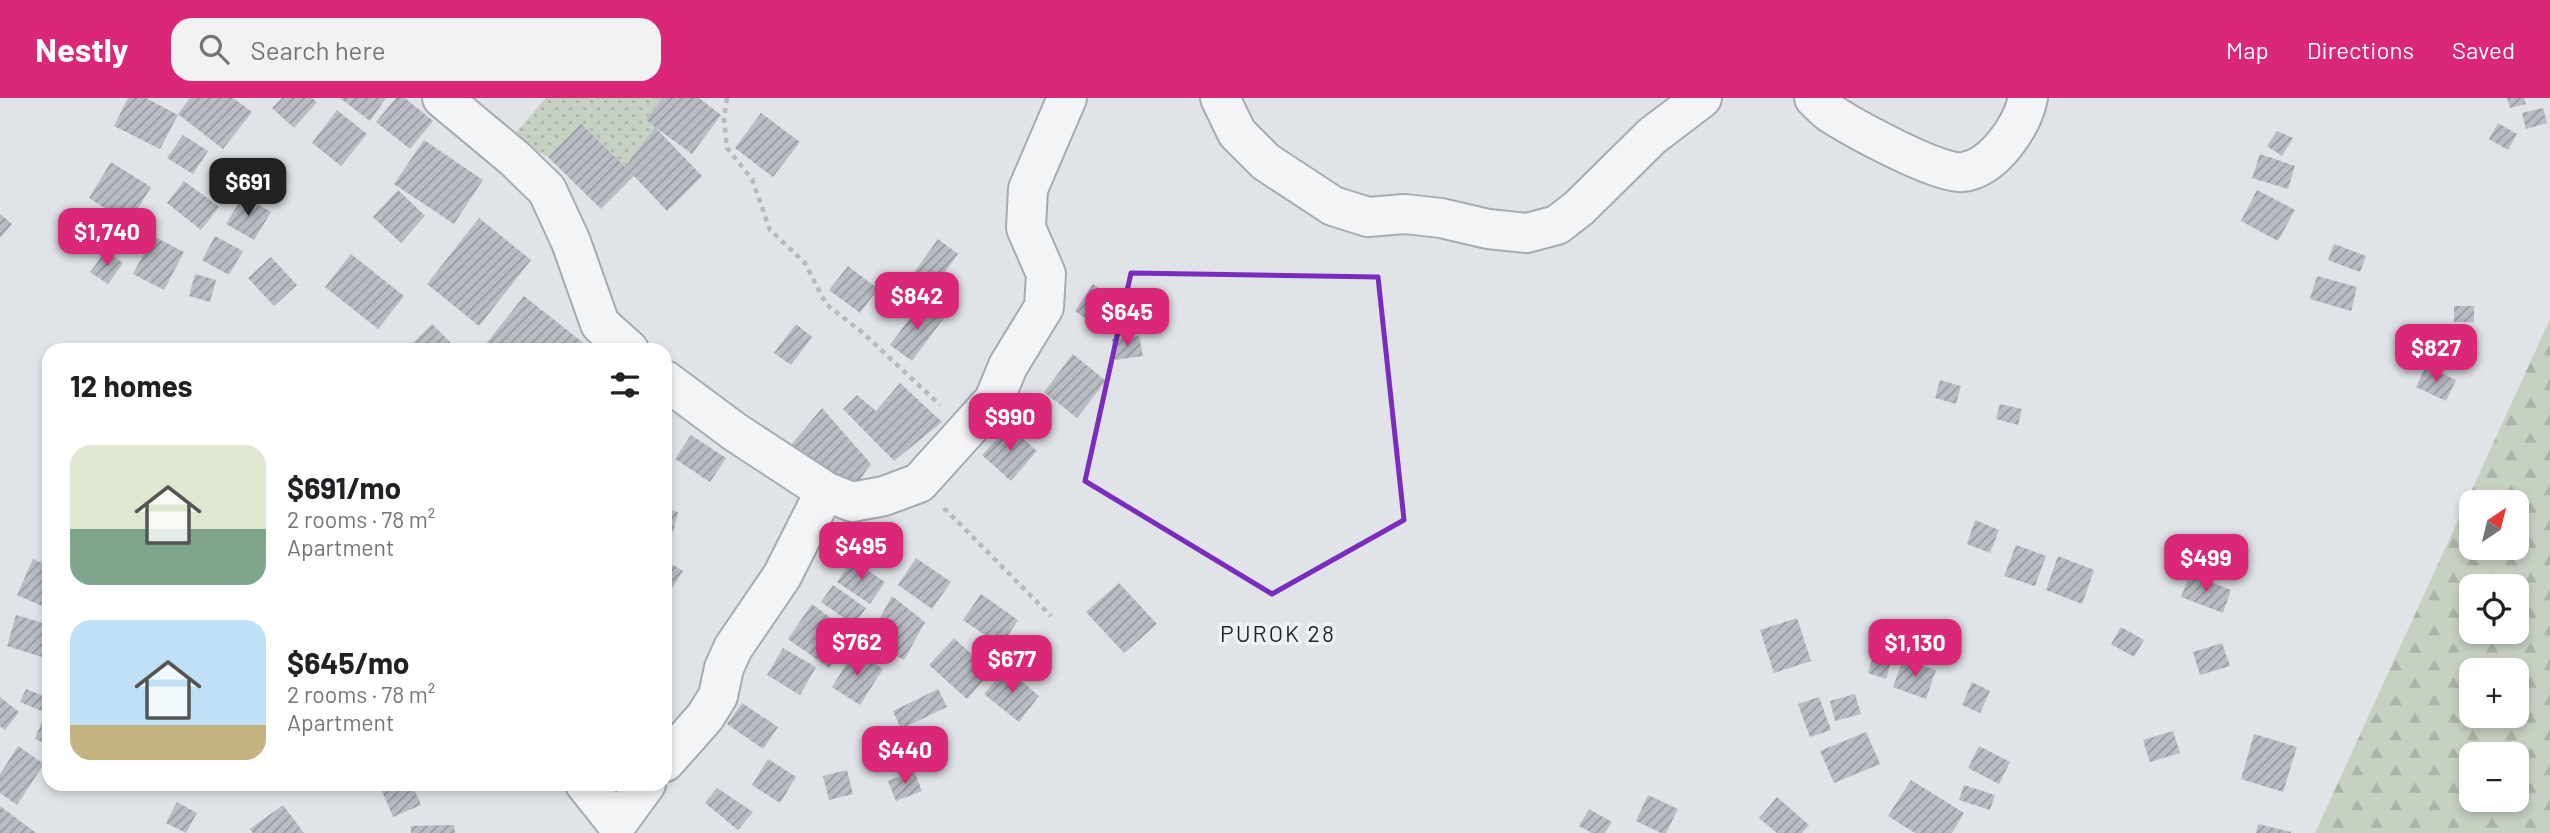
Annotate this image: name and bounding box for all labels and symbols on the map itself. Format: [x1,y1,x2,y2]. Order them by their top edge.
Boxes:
pin: $691 [207,158,289,218]
pin: $1,740 [50,208,164,268]
pin: $842 [876,272,958,332]
pin: $645 [1086,288,1168,348]
pin: $827 [2395,324,2477,384]
pin: $990 [969,394,1051,453]
north arrow [2459,490,2529,560]
pin: $495 [820,522,902,582]
pin: $499 [2165,534,2247,594]
pin: $762 [816,618,898,678]
district label: PUROK 28 [1220,619,1336,647]
pin: $1,130 [1858,620,1972,679]
pin: $677 [971,636,1053,695]
pin: $440 [864,726,946,786]

